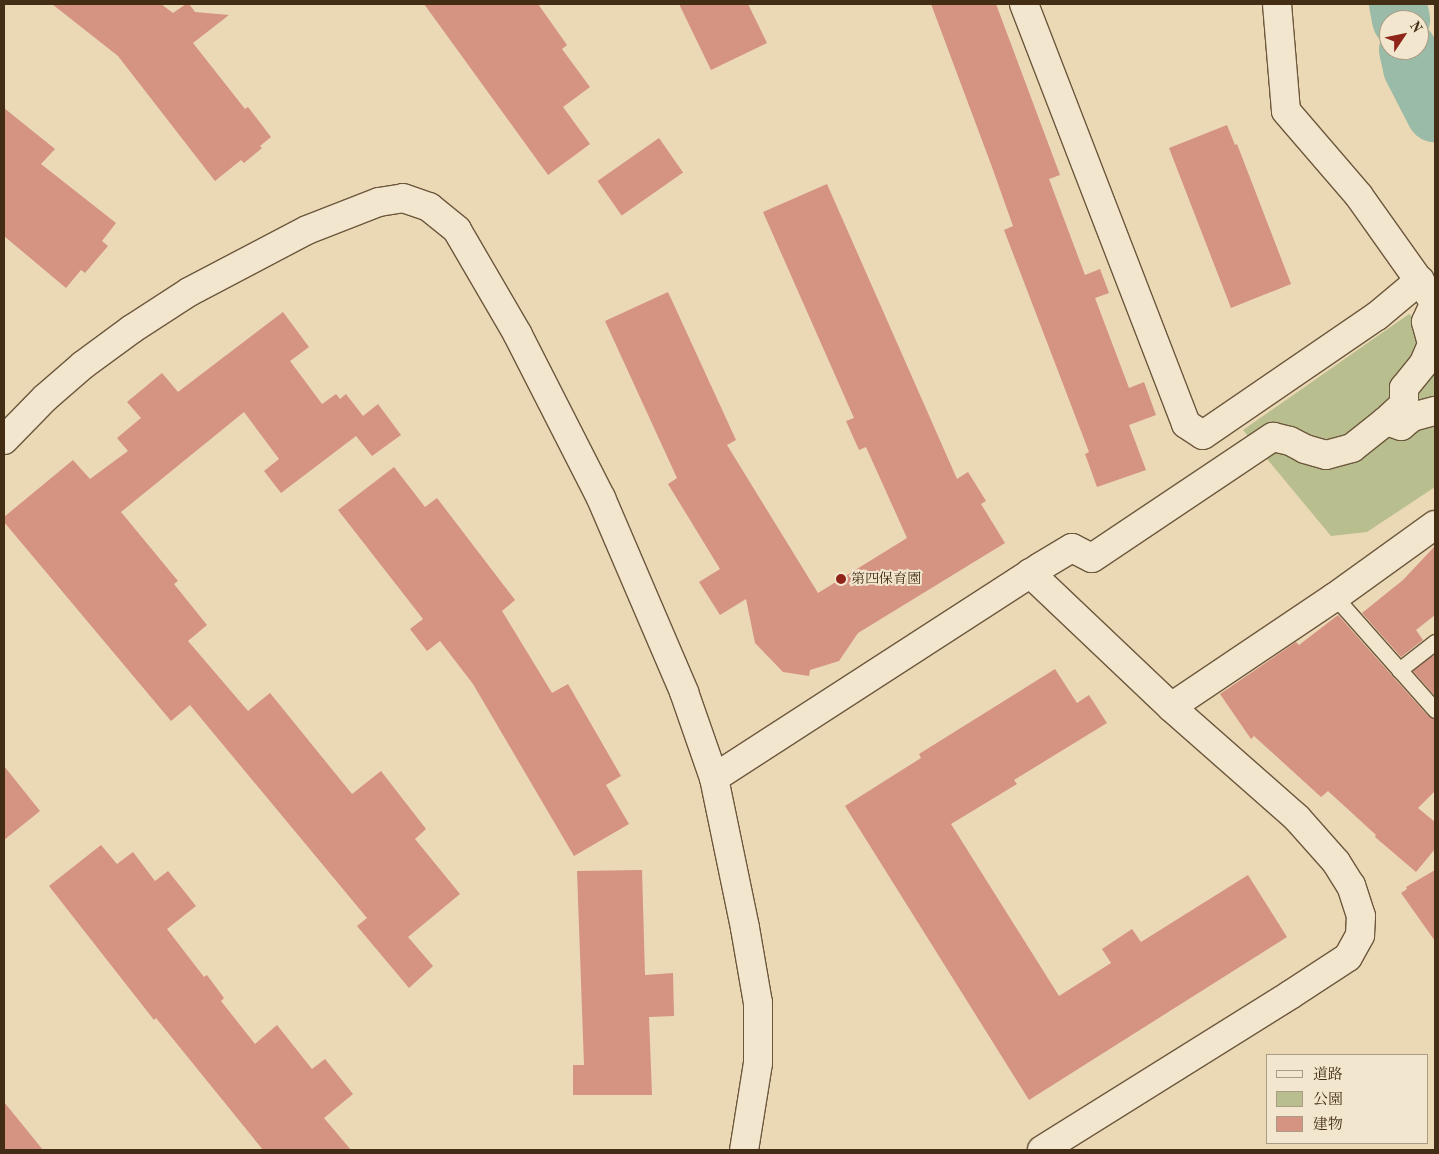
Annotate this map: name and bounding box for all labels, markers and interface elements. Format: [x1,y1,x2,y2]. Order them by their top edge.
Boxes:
north arrow [1379,10,1429,60]
text: N [1407,19,1424,36]
place label: 第四保育園 [851,571,921,587]
marker: 第四保育園 [835,573,847,585]
legend [1266,1054,1429,1144]
text: 道路 [1313,1068,1343,1083]
text: 公園 [1313,1093,1343,1108]
text: 建物 [1313,1118,1343,1133]

